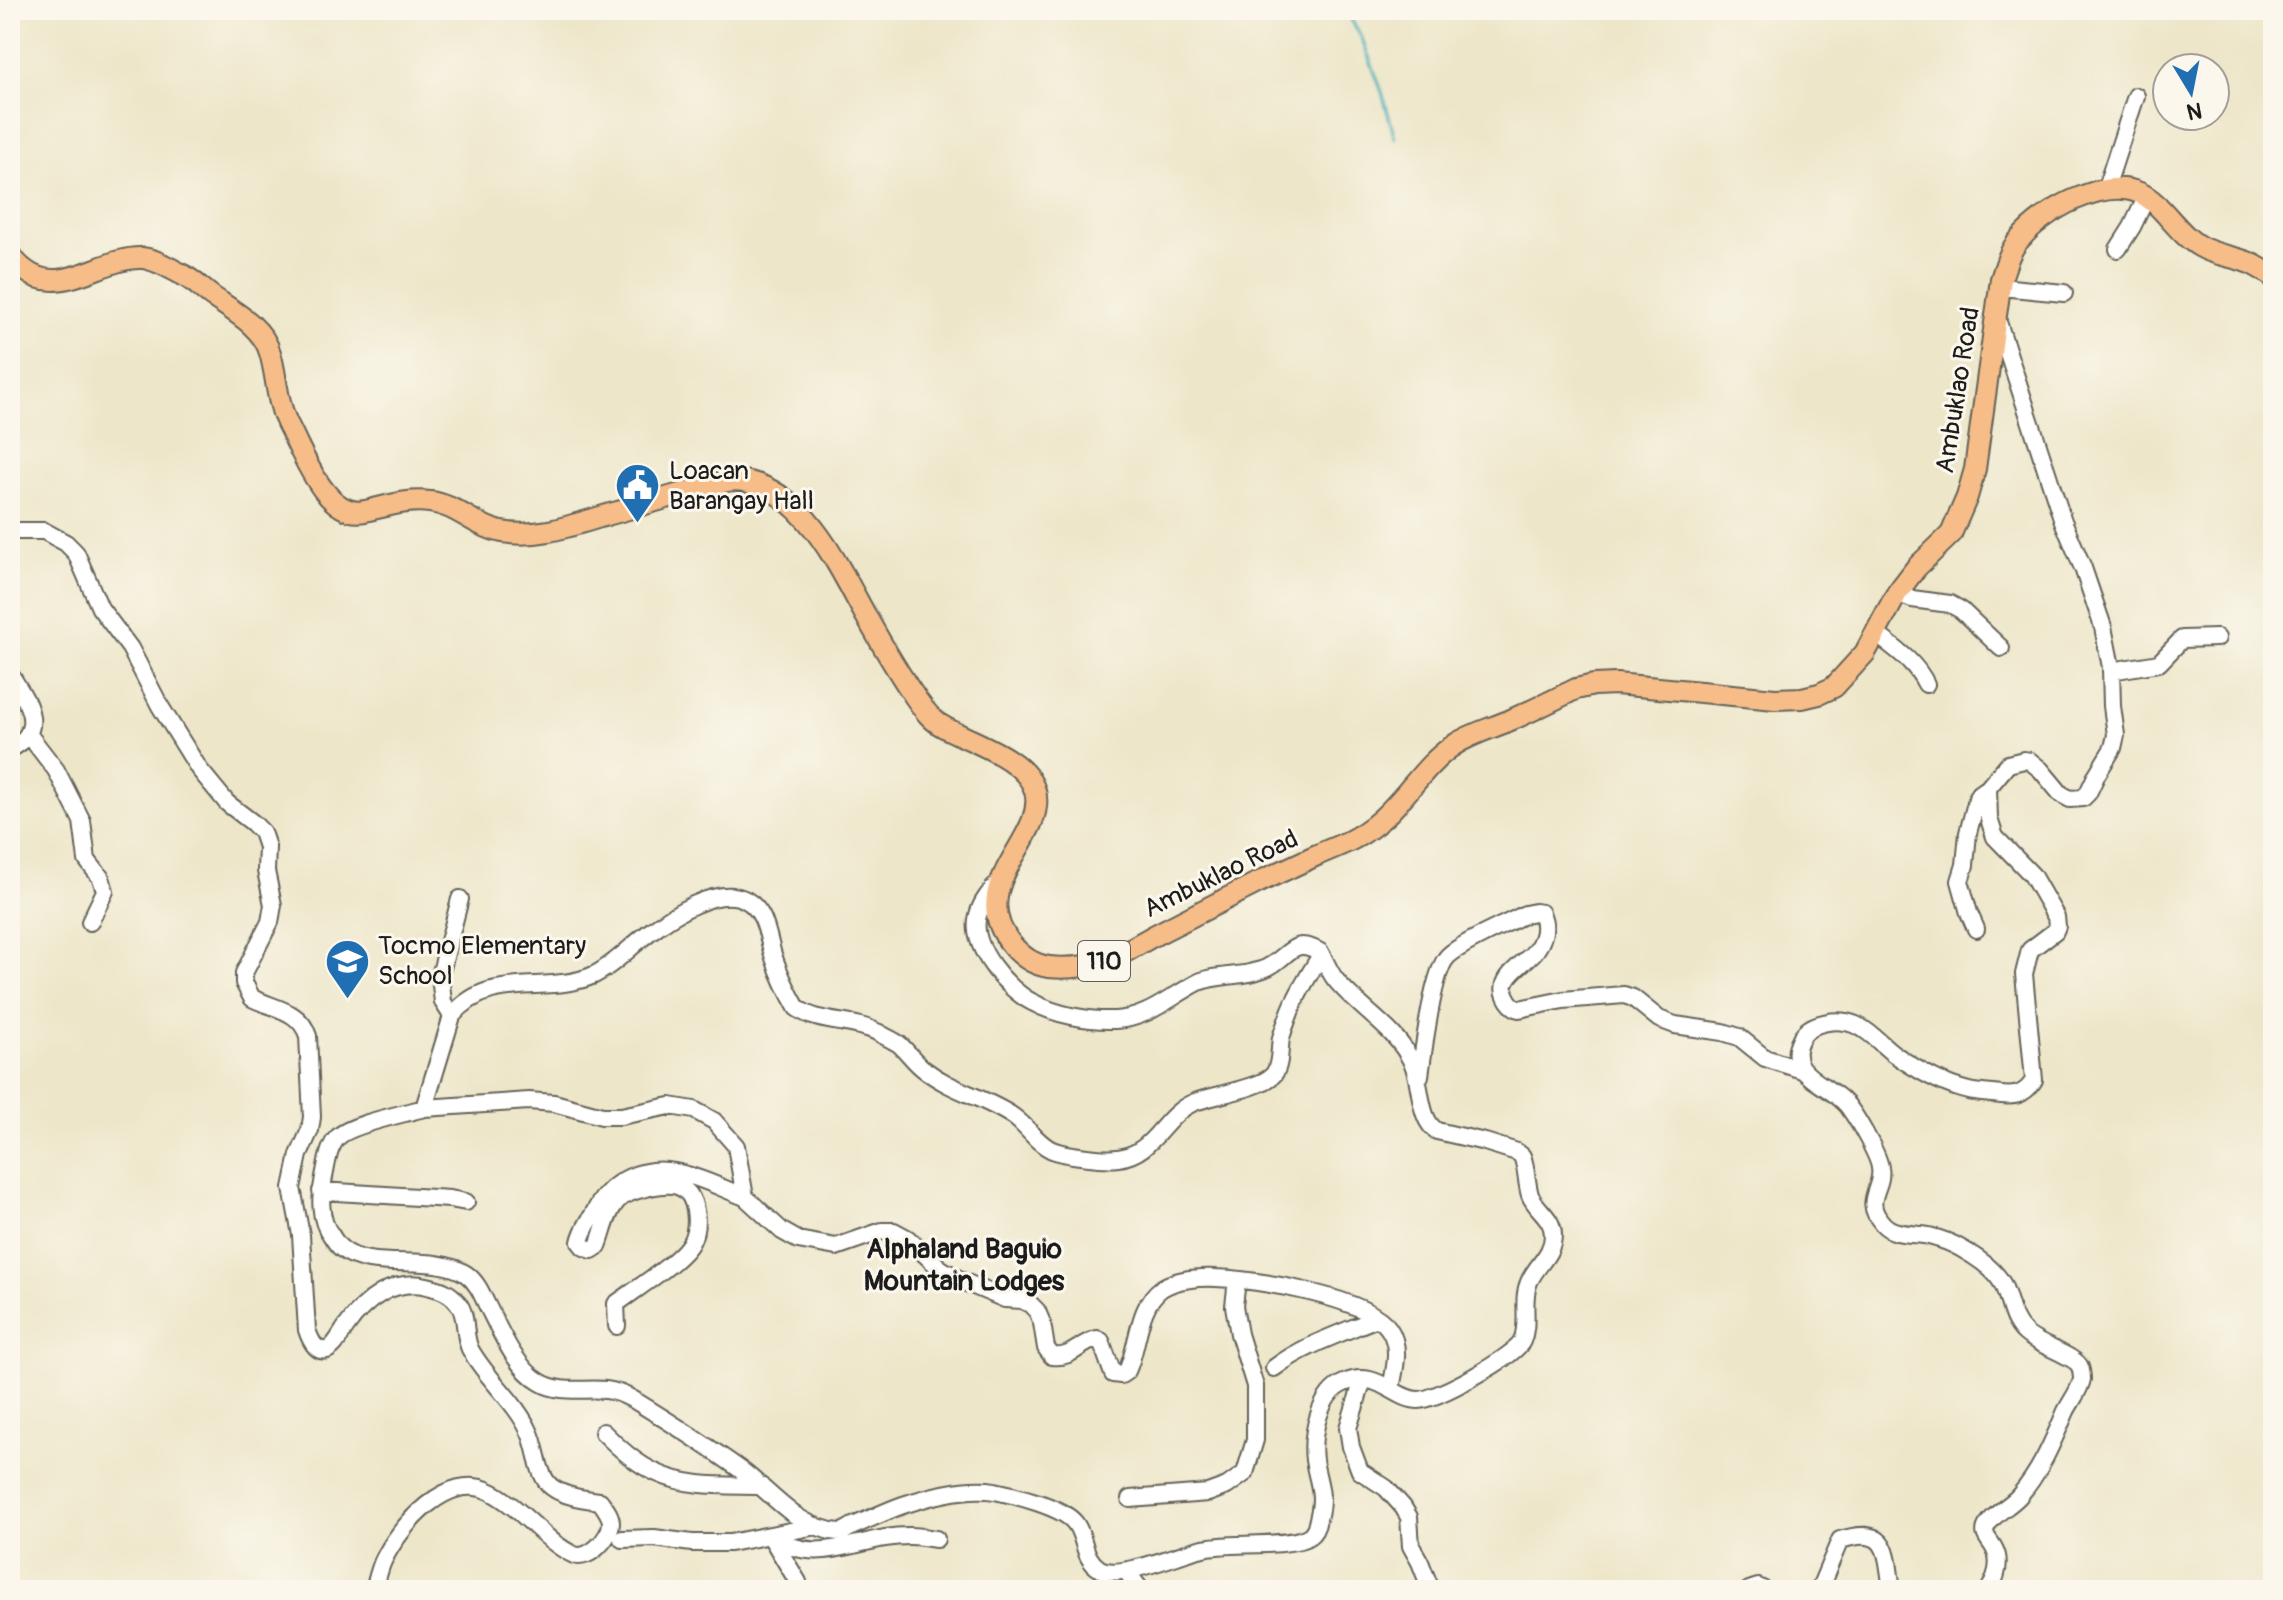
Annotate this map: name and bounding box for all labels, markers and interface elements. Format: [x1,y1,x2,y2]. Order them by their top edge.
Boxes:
north arrow [2151,52,2231,132]
text: N [2184,96,2204,126]
street label: Ambuklao Road [1929,305,1987,475]
place label: Loacan Barangay Hall [669,455,814,517]
public building icon: Loacan Barangay Hall [614,462,662,525]
street label: Ambuklao Road [1139,823,1303,925]
place label: Tocmo Elementary School [378,930,586,992]
school or university icon: Tocmo Elementary School [323,937,371,1000]
road number: 110 [1078,941,1130,981]
district label: Alphaland Baguio Mountain Lodges [864,1232,1065,1299]

